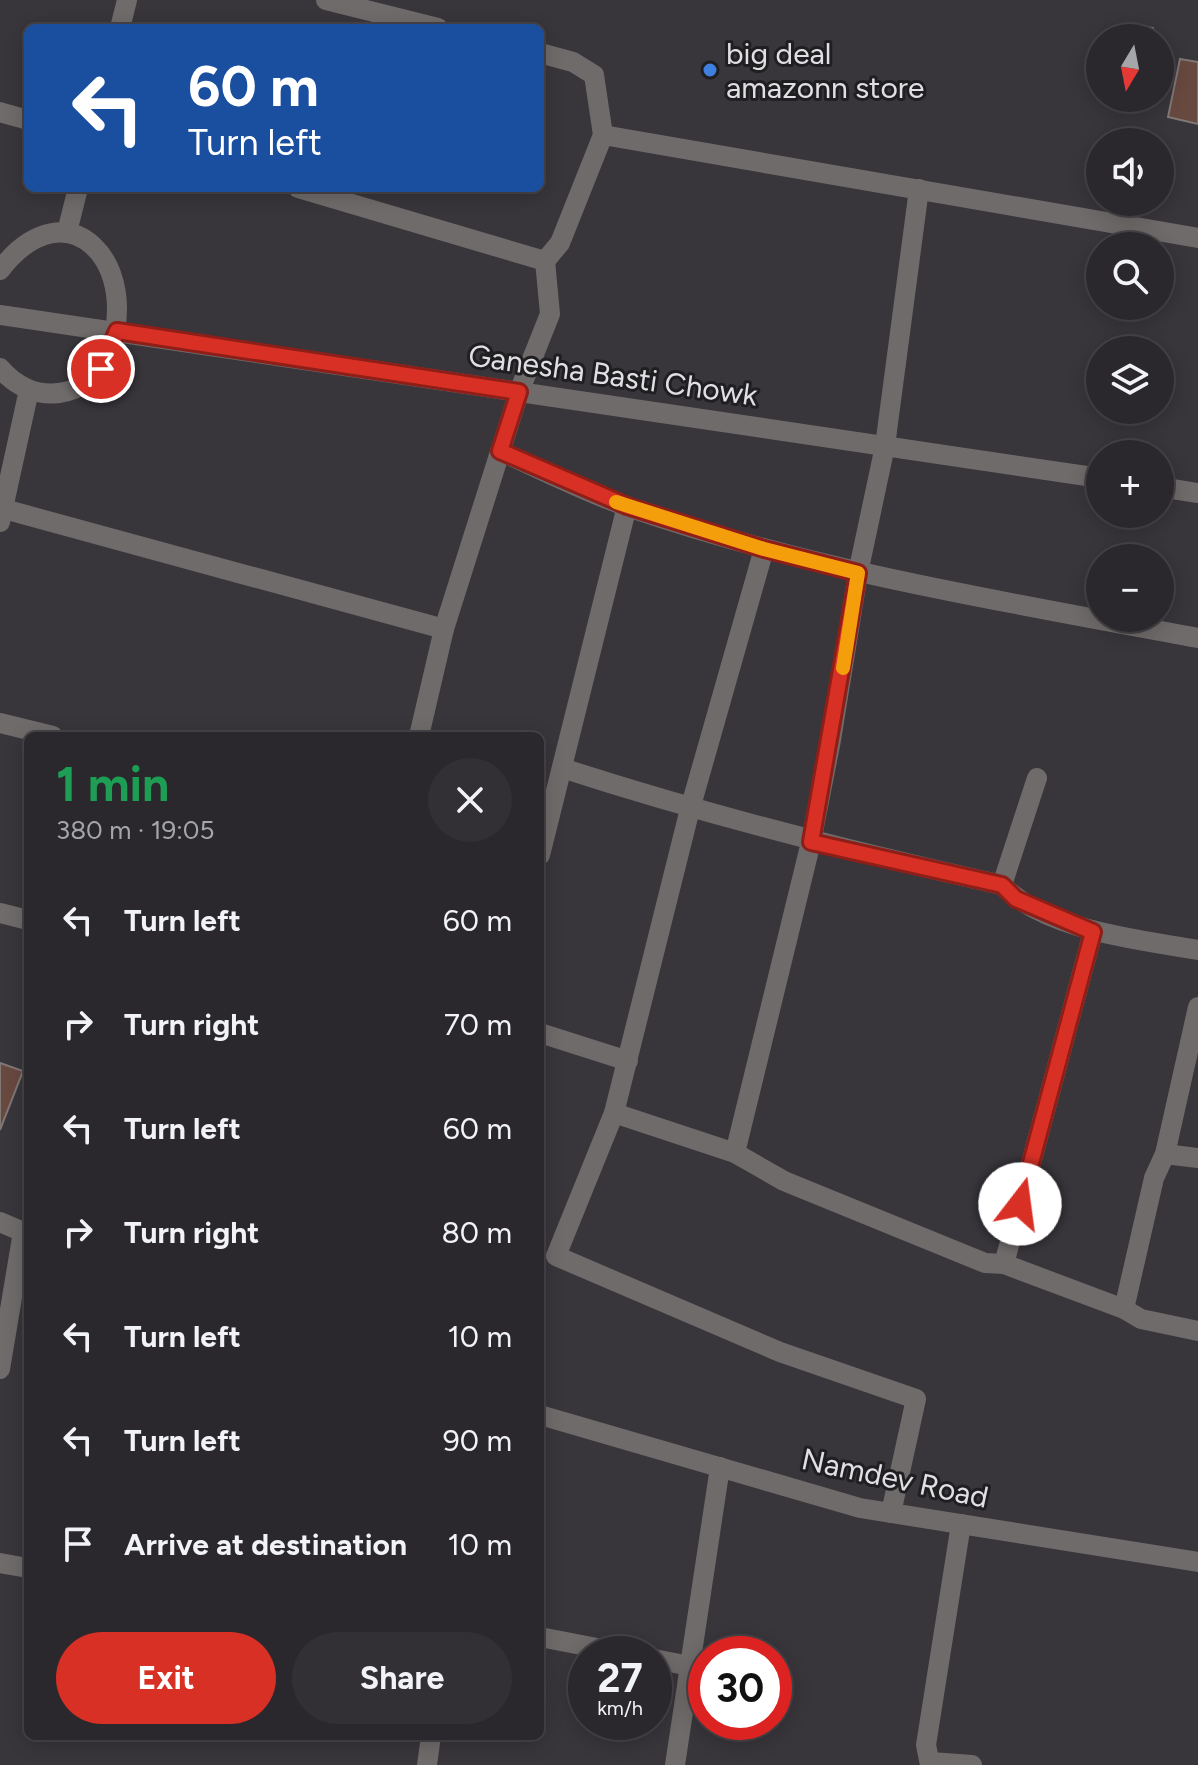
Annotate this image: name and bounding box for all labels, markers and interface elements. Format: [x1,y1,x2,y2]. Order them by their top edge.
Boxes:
north arrow [1086,24,1174,112]
map controls [1086,24,1174,632]
place label: big deal amazonn store [726,35,924,106]
text: 60 m [188,53,319,120]
icon: left [56,56,160,160]
marker: big deal amazonn store [701,61,719,79]
text: Turn left [188,121,322,164]
button: sound [1086,128,1174,216]
button: search [1086,232,1174,320]
pin [67,335,135,403]
street label: Ganesha Basti Chowk [466,336,760,414]
button: layers [1086,336,1174,424]
icon: arrive [79,347,123,391]
button: + [1086,440,1174,528]
button: − [1086,544,1174,632]
text: 1 min [56,755,169,813]
button: close [428,758,512,842]
text: 380 m · 19:05 [56,814,214,846]
icon: left [56,898,100,942]
text: Turn left [124,902,241,939]
text: 60 m [443,902,512,939]
icon: right [56,1002,100,1046]
text: Turn right [124,1006,259,1043]
text: 70 m [444,1006,512,1043]
icon: left [56,1106,100,1150]
text: Turn left [124,1110,241,1147]
text: 60 m [443,1110,512,1147]
position arrow [978,1162,1062,1246]
icon: right [56,1210,100,1254]
text: Turn right [124,1214,259,1251]
text: 80 m [441,1214,512,1251]
icon: left [56,1314,100,1358]
text: Turn left [124,1318,241,1355]
text: 10 m [447,1318,512,1355]
icon: left [56,1418,100,1462]
text: Turn left [124,1422,241,1459]
text: 90 m [443,1422,512,1459]
street label: Namdev Road [798,1440,992,1516]
icon: arrive [56,1522,100,1566]
text: Arrive at destination [124,1526,407,1563]
text: 10 m [447,1526,512,1563]
button: Exit [56,1632,276,1724]
button: Share [292,1632,512,1724]
speed limit sign: 30 [688,1636,792,1740]
text: 27 [597,1654,643,1702]
text: km/h [597,1696,643,1720]

